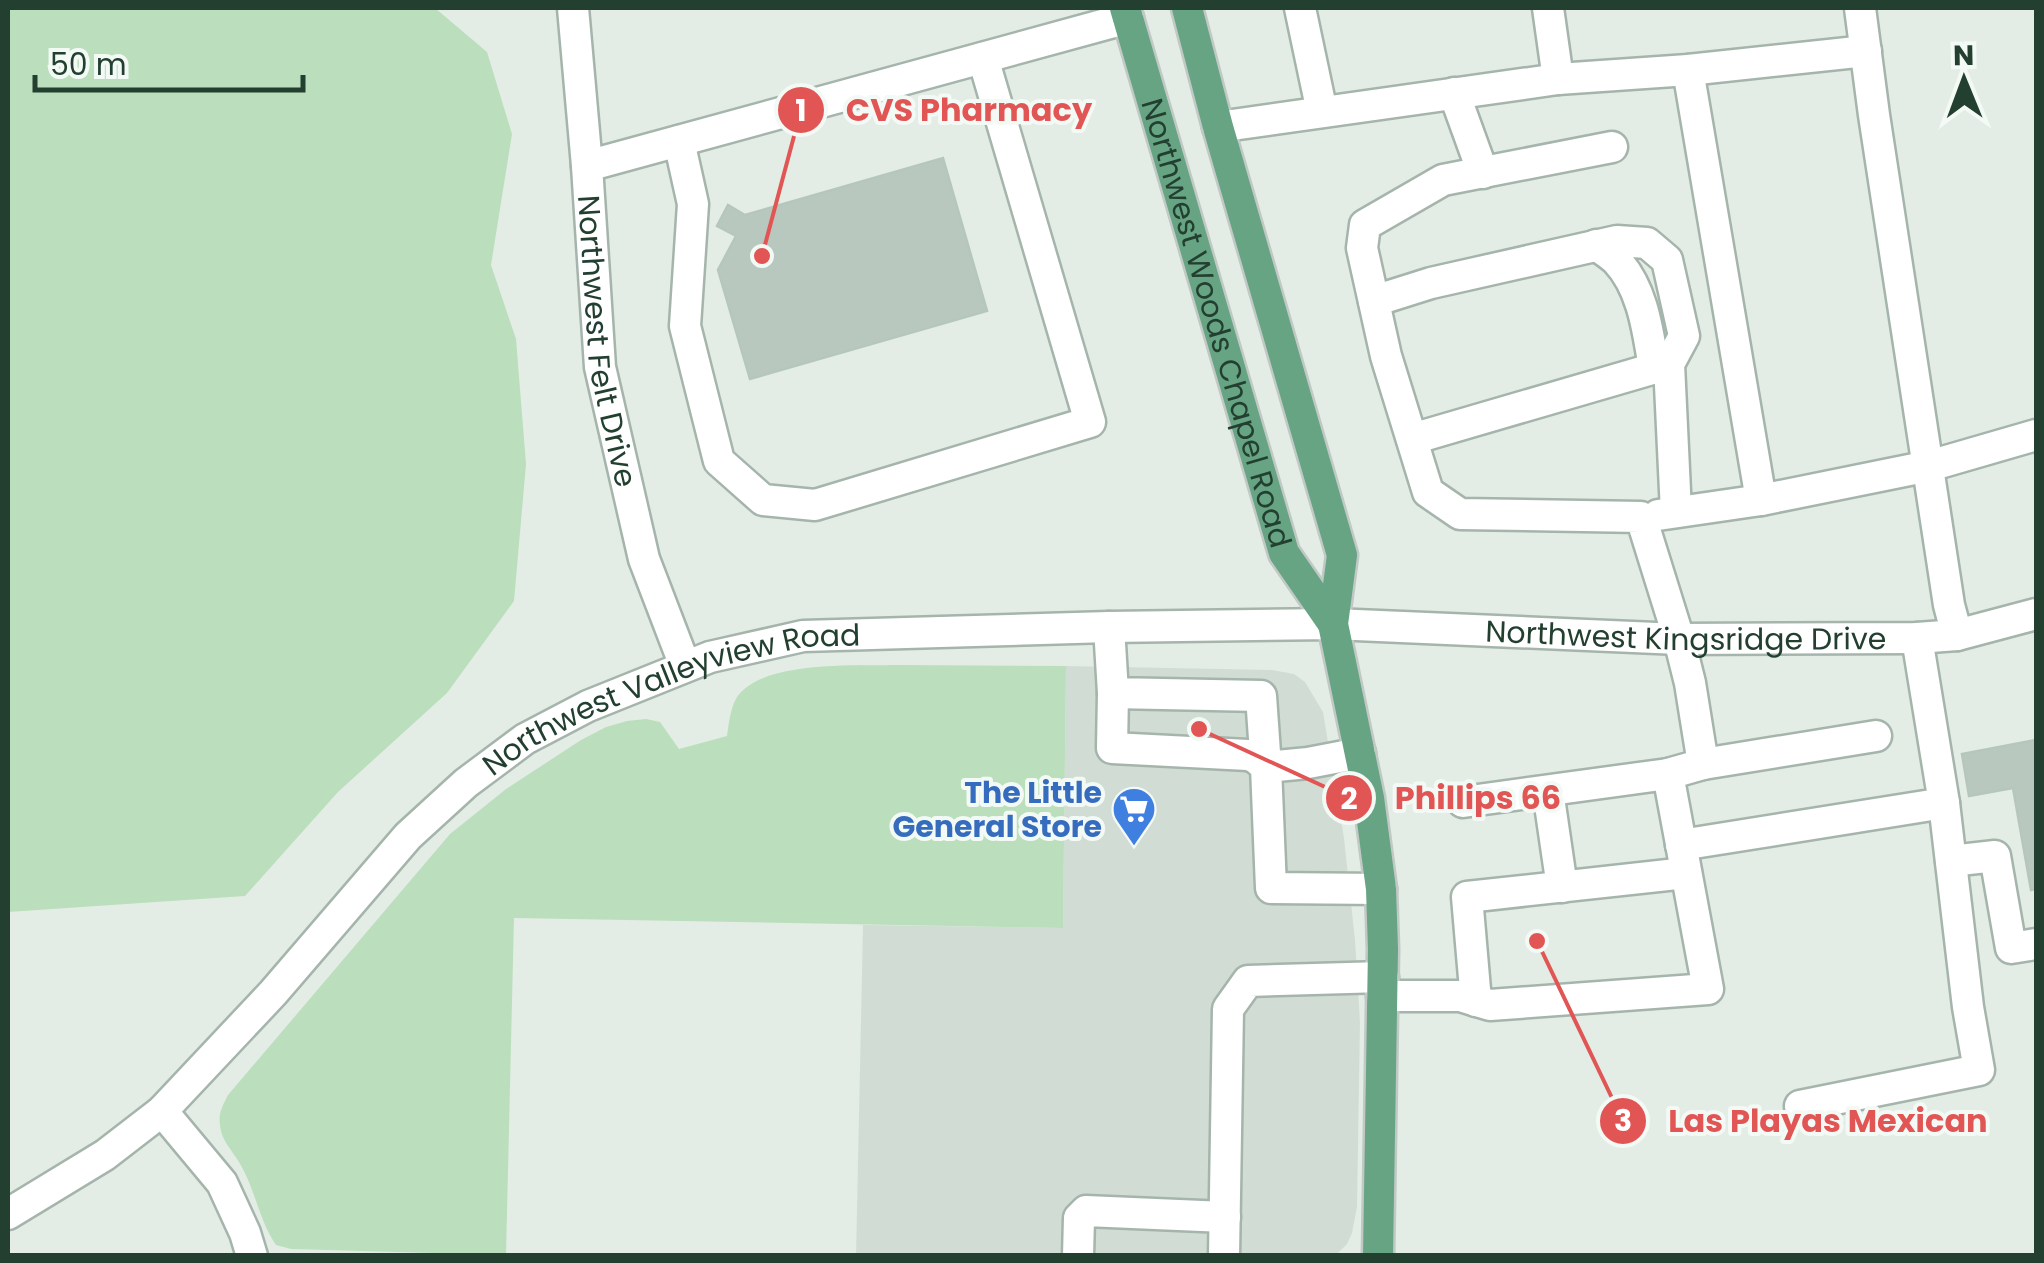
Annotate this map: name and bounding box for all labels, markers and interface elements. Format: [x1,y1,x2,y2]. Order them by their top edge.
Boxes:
scale bar [35,30,302,92]
north arrow [1914,30,2014,130]
text: N [1953,36,1974,75]
text: 50 m [50,43,127,86]
callout: CVS Pharmacy [776,79,1112,141]
text: CVS Pharmacy [846,87,1093,132]
text: 1 [795,89,807,132]
street label: Northwest Woods Chapel Road [1131,93,1303,553]
street label: Northwest Felt Drive [567,194,648,491]
street label: Northwest Kingsridge Drive [1485,609,1886,661]
street label: Northwest Valleyview Road [473,613,861,785]
callout: Phillips 66 [1324,767,1581,829]
place label: The Little General Store [892,771,1102,848]
text: Phillips 66 [1395,775,1561,820]
text: 2 [1340,777,1358,820]
supermarket icon: The Little General Store [1111,786,1157,847]
callout: Las Playas Mexican [1598,1090,2008,1152]
text: Las Playas Mexican [1668,1098,1988,1143]
text: 3 [1614,1099,1632,1142]

